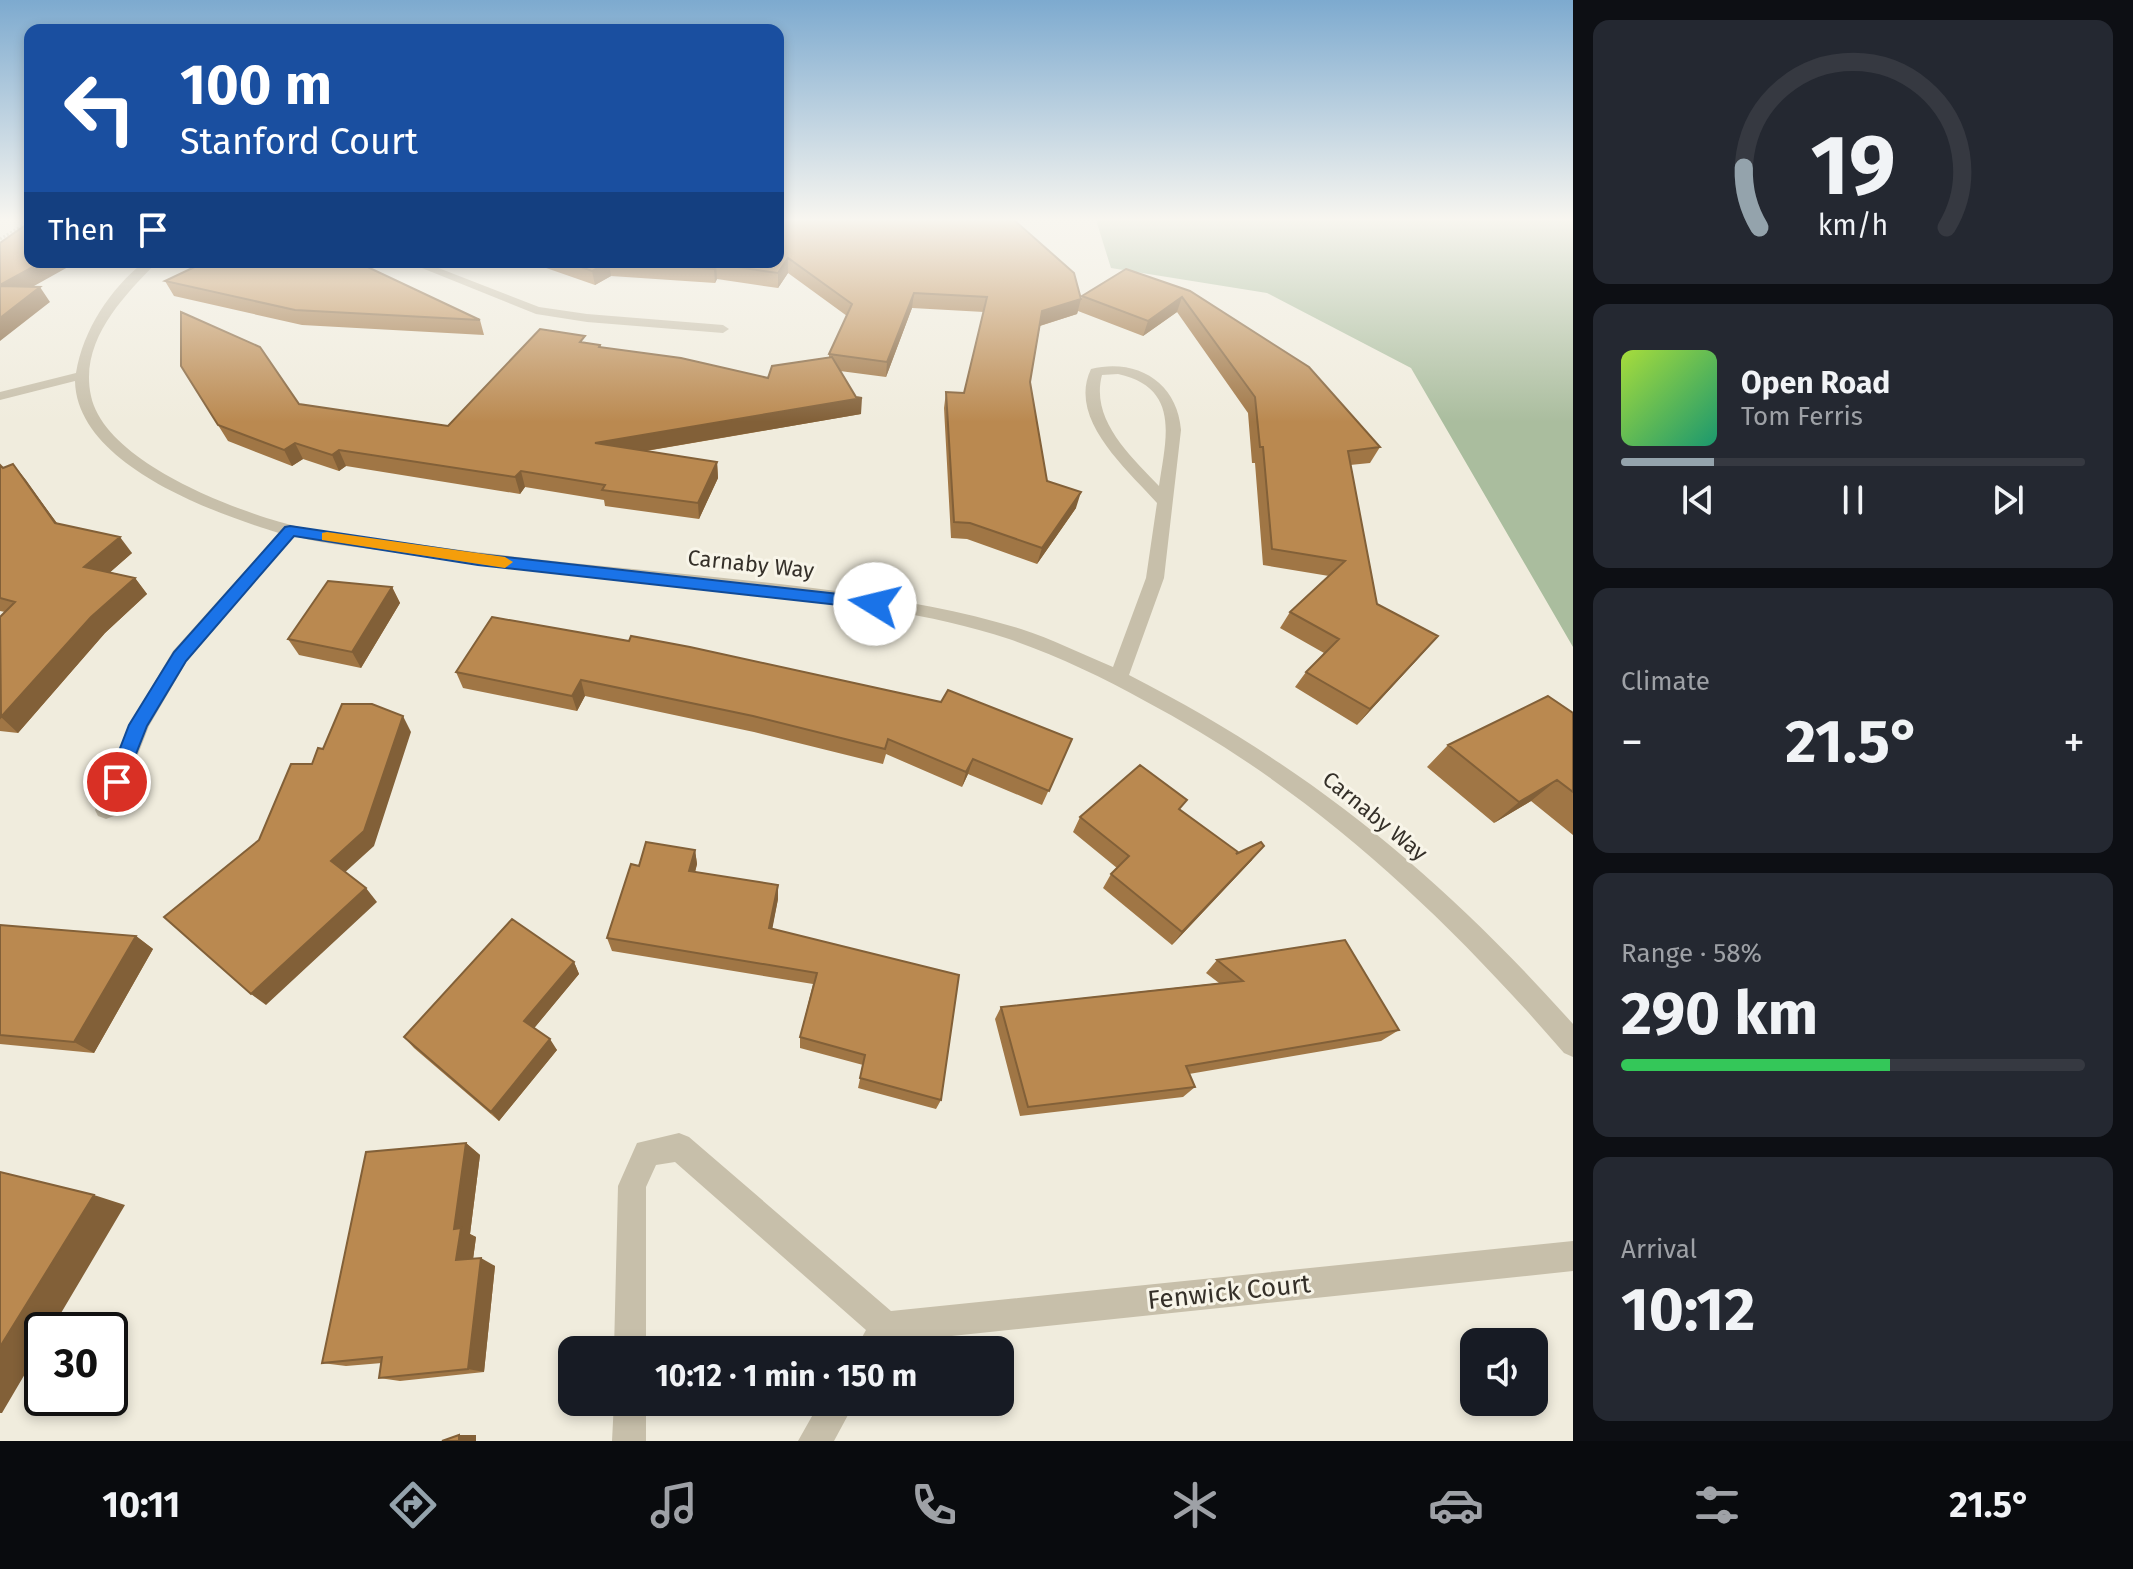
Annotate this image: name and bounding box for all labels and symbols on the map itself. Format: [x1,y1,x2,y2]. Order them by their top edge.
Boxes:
street label: Carnaby Way [686,544,816,584]
position arrow [833,562,917,646]
pin [83,748,151,816]
street label: Carnaby Way [1317,766,1433,867]
street label: Fenwick Court [1146,1268,1313,1316]
speed limit sign: 30 [24,1312,128,1416]

